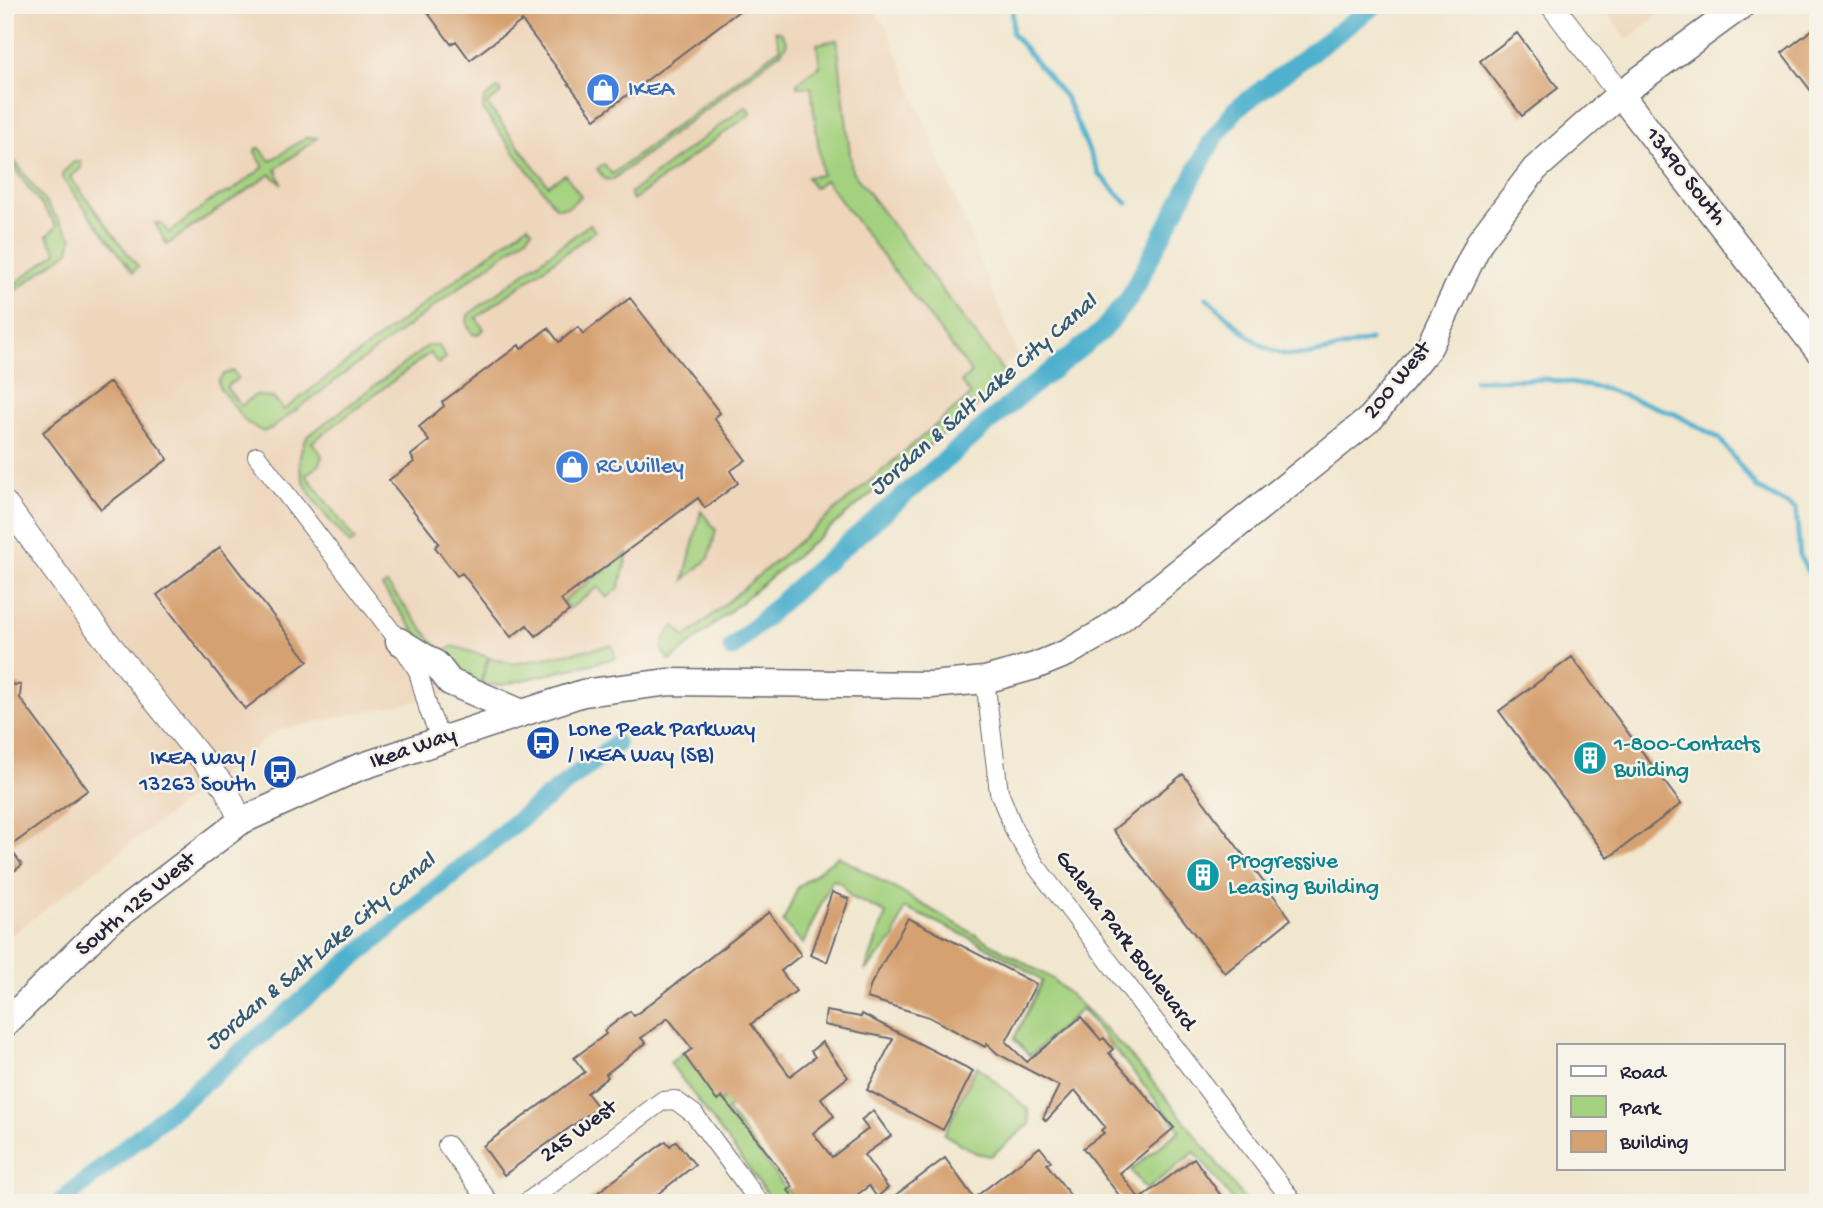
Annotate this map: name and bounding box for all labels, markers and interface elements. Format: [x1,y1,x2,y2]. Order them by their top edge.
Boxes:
shop icon: IKEA [584,71,622,109]
place label: IKEA [628,77,676,104]
street label: 13490 South [1638,122,1732,232]
water label: Jordan & Salt Lake City Canal [864,288,1105,503]
street label: 200 West [1359,335,1438,425]
shop icon: RC Willey [553,448,591,486]
place label: RC Willey [596,454,684,481]
place label: Lone Peak Parkway / IKEA Way (SB) [568,717,755,770]
street label: Ikea Way [366,722,460,776]
bus stop icon: Lone Peak Parkway / IKEA Way (SB) [524,724,562,762]
place label: 1-800-Contacts Building [1613,732,1760,785]
building icon: 1-800-Contacts Building [1571,739,1609,777]
place label: IKEA Way / 13263 South [138,746,256,799]
bus stop icon: IKEA Way / 13263 South [261,753,299,791]
street label: South 125 West [71,846,203,963]
street label: Galena Park Boulevard [1048,846,1202,1038]
water label: Jordan & Salt Lake City Canal [200,847,444,1058]
place label: Progressive Leasing Building [1227,849,1379,902]
building icon: Progressive Leasing Building [1184,856,1222,894]
legend [1557,1044,1784,1170]
text: Road [1620,1062,1668,1087]
street label: 245 West [535,1093,624,1170]
text: Park [1619,1098,1663,1123]
text: Building [1619,1132,1689,1157]

